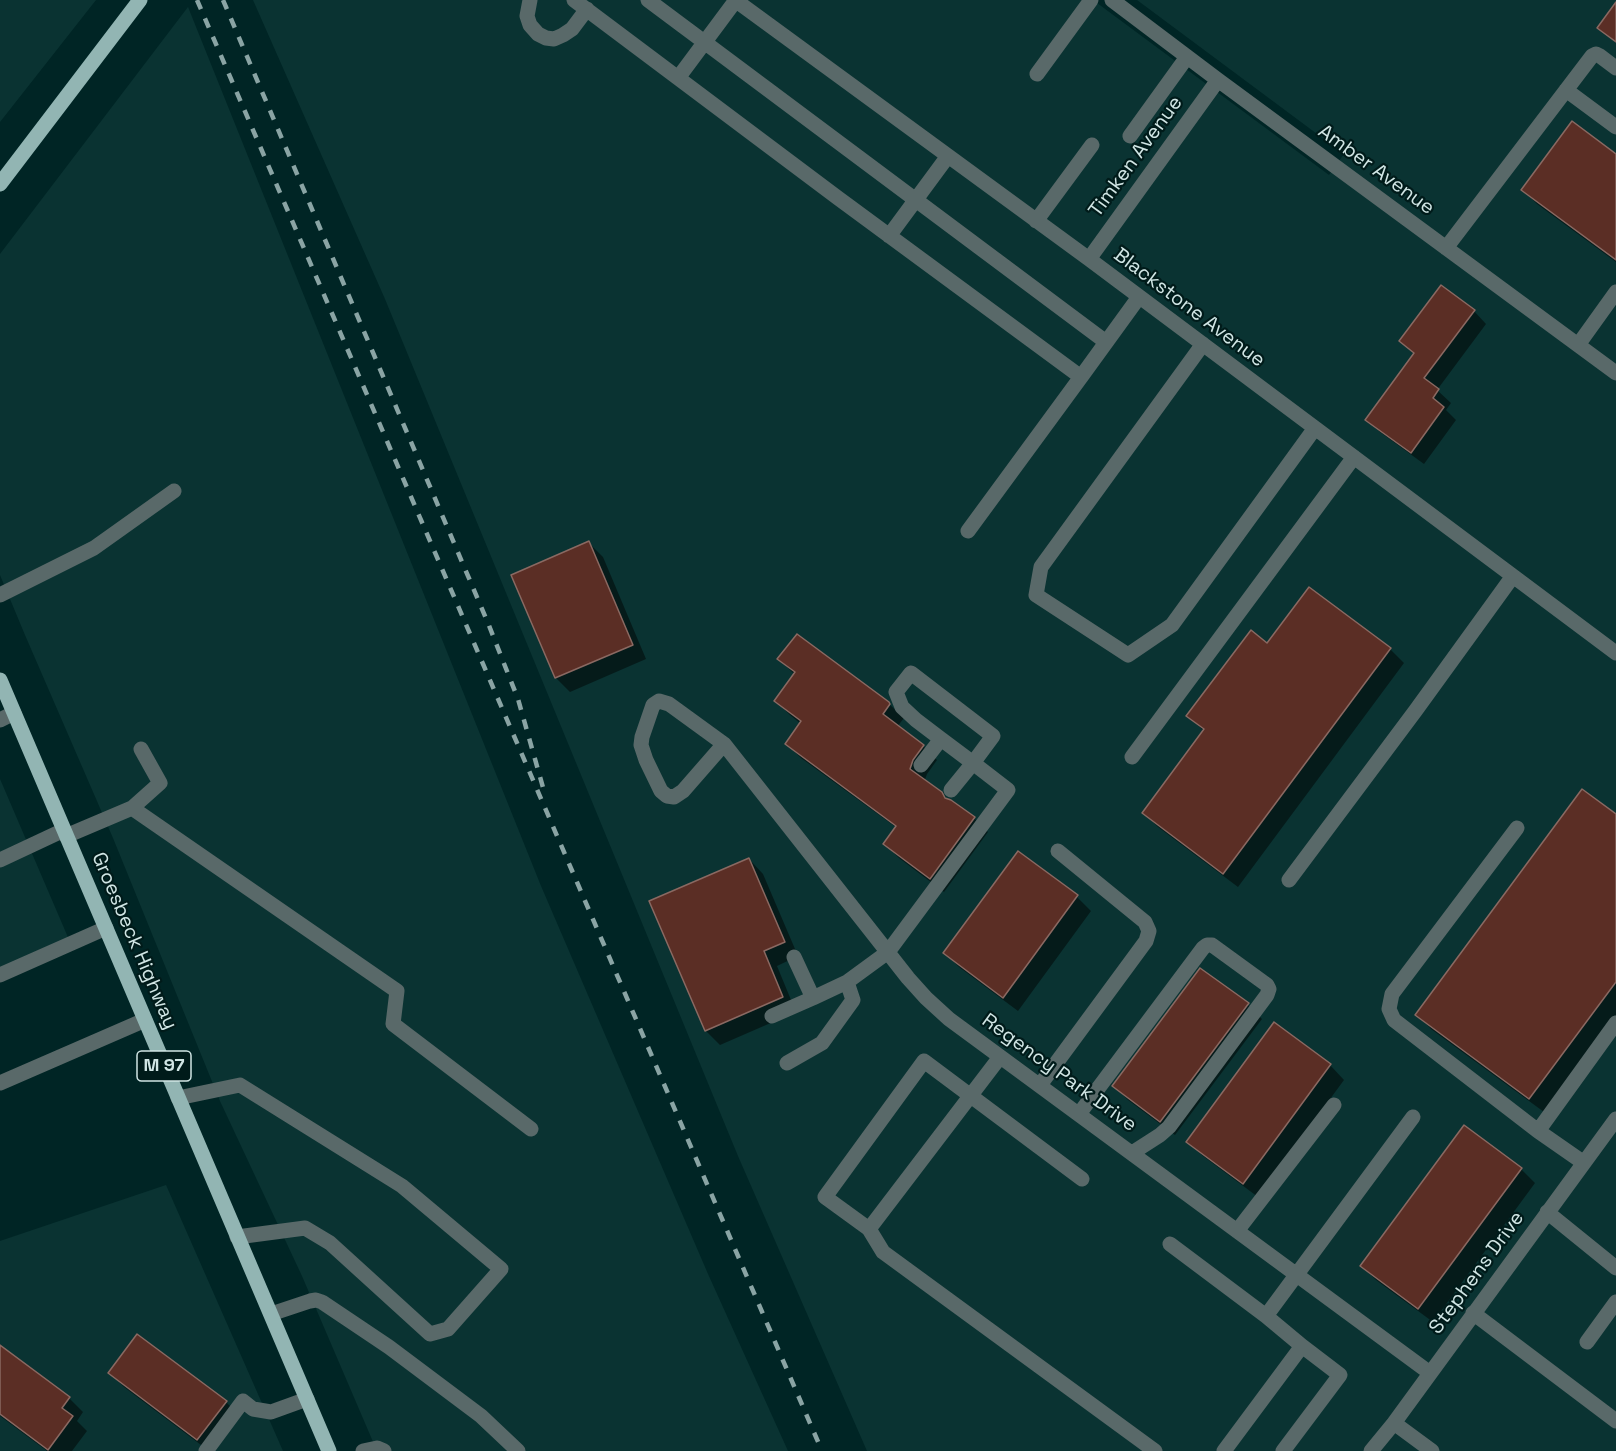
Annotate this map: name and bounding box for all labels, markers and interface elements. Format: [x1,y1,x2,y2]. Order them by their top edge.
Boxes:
street label: Timken Avenue [1084,92,1188,222]
street label: Amber Avenue [1313,120,1439,220]
street label: Blackstone Avenue [1109,243,1269,373]
street label: Groesbeck Highway [86,849,182,1033]
street label: Regency Park Drive [977,1009,1141,1137]
road number: M 97 [137,1051,191,1081]
street label: Stephens Drive [1424,1207,1530,1339]

